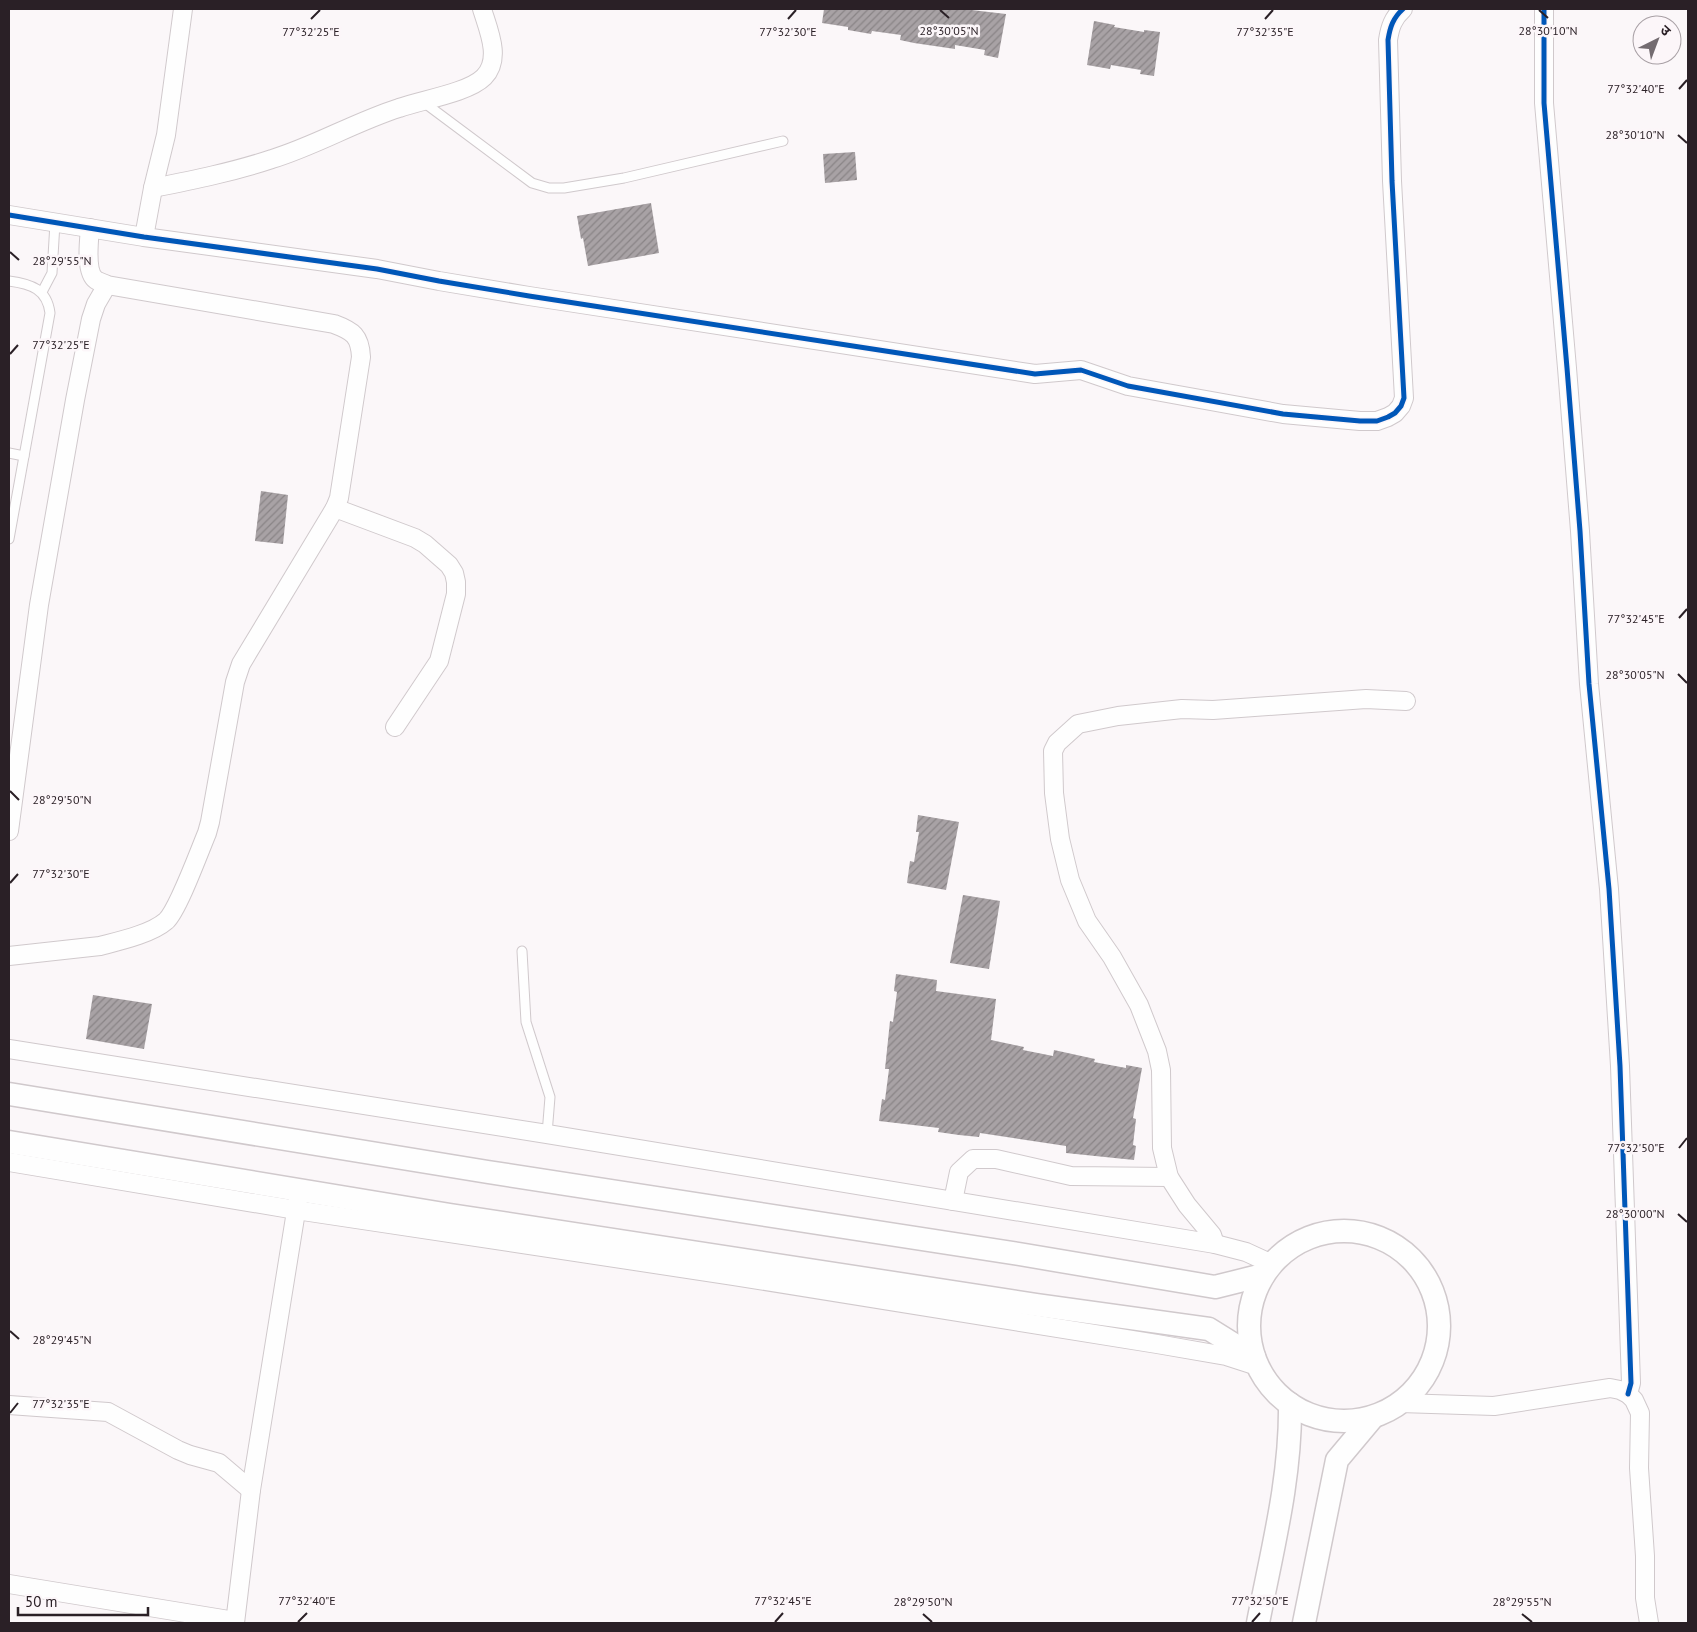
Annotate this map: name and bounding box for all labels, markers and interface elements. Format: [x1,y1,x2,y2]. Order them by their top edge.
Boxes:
north arrow [1632,15,1682,65]
text: उ [1657,21,1675,40]
text: 28°30'05"N [919,23,979,38]
text: 28°30'10"N [1518,23,1578,38]
text: 77°32'25"E [282,24,340,39]
text: 77°32'30"E [759,24,817,39]
text: 77°32'35"E [1236,24,1294,39]
text: 77°32'40"E [1607,81,1665,96]
text: 28°30'10"N [1605,127,1665,142]
text: 28°29'55"N [32,253,92,268]
text: 77°32'25"E [32,337,90,352]
text: 77°32'45"E [1607,611,1665,626]
text: 28°30'05"N [1605,667,1665,682]
text: 28°29'50"N [32,792,92,807]
text: 77°32'30"E [32,866,90,881]
text: 77°32'50"E [1607,1140,1665,1155]
text: 28°30'00"N [1605,1206,1665,1221]
text: 28°29'45"N [32,1332,92,1347]
text: 77°32'35"E [32,1396,90,1411]
scale bar [18,1584,148,1616]
text: 50 m [25,1592,58,1611]
text: 77°32'40"E [278,1593,336,1608]
text: 77°32'45"E [754,1593,812,1608]
text: 77°32'50"E [1231,1593,1289,1608]
text: 28°29'50"N [893,1594,953,1609]
text: 28°29'55"N [1492,1594,1552,1609]

